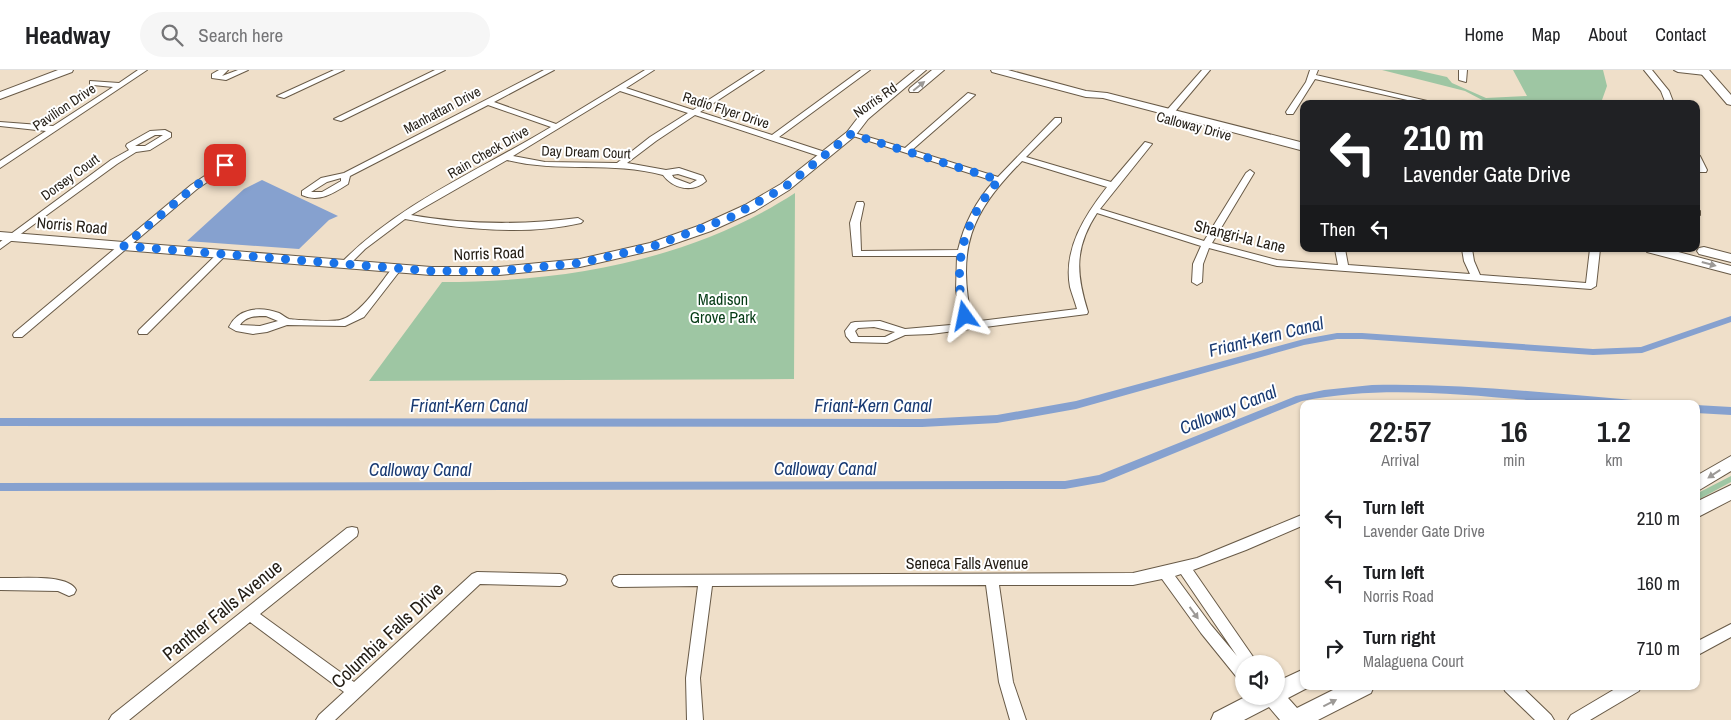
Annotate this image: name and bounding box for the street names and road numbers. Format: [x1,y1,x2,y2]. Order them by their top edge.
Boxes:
street label: Pavilion Drive [29,79,99,135]
street label: Norris Rd [850,79,900,121]
street label: Manhattan Drive [400,82,484,138]
street label: Radio Flyer Drive [680,88,772,132]
street label: Calloway Drive [1154,107,1234,145]
street label: Rain Check Drive [444,122,532,182]
street label: Day Dream Court [541,141,631,163]
street label: Dorsey Court [37,150,103,204]
street label: Norris Road [36,211,108,239]
street label: Shangri-la Lane [1192,214,1288,258]
street label: Norris Road [453,241,525,265]
street label: Seneca Falls Avenue [906,552,1028,574]
street label: Panther Falls Avenue [157,554,287,666]
street label: Columbia Falls Drive [325,576,449,694]

